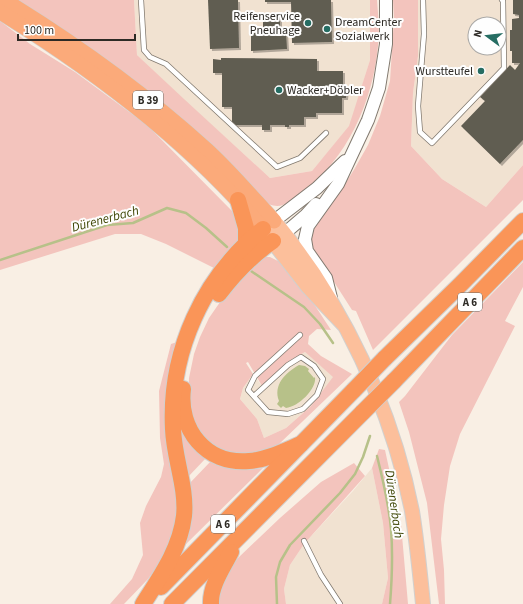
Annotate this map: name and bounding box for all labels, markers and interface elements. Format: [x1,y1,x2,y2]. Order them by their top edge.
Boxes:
place label: Reifenservice Pneuhage [233,8,300,39]
place label: DreamCenter Sozialwerk [335,14,402,45]
scale bar [18,16,135,42]
north arrow [467,16,507,56]
marker: Reifenservice Pneuhage [303,18,313,28]
text: 100 m [24,22,54,39]
marker: DreamCenter Sozialwerk [322,24,332,34]
text: N [470,28,486,39]
place label: Wurstteufel [416,63,473,80]
marker: Wurstteufel [476,66,486,76]
place label: Wacker+Döbler [287,82,364,99]
marker: Wacker+Döbler [274,85,284,95]
road number: B 39 [133,91,163,109]
water label: Dürenerbach [70,201,141,237]
road number: A 6 [458,293,482,311]
water label: Dürenerbach [380,469,408,540]
road number: A 6 [211,515,235,533]

